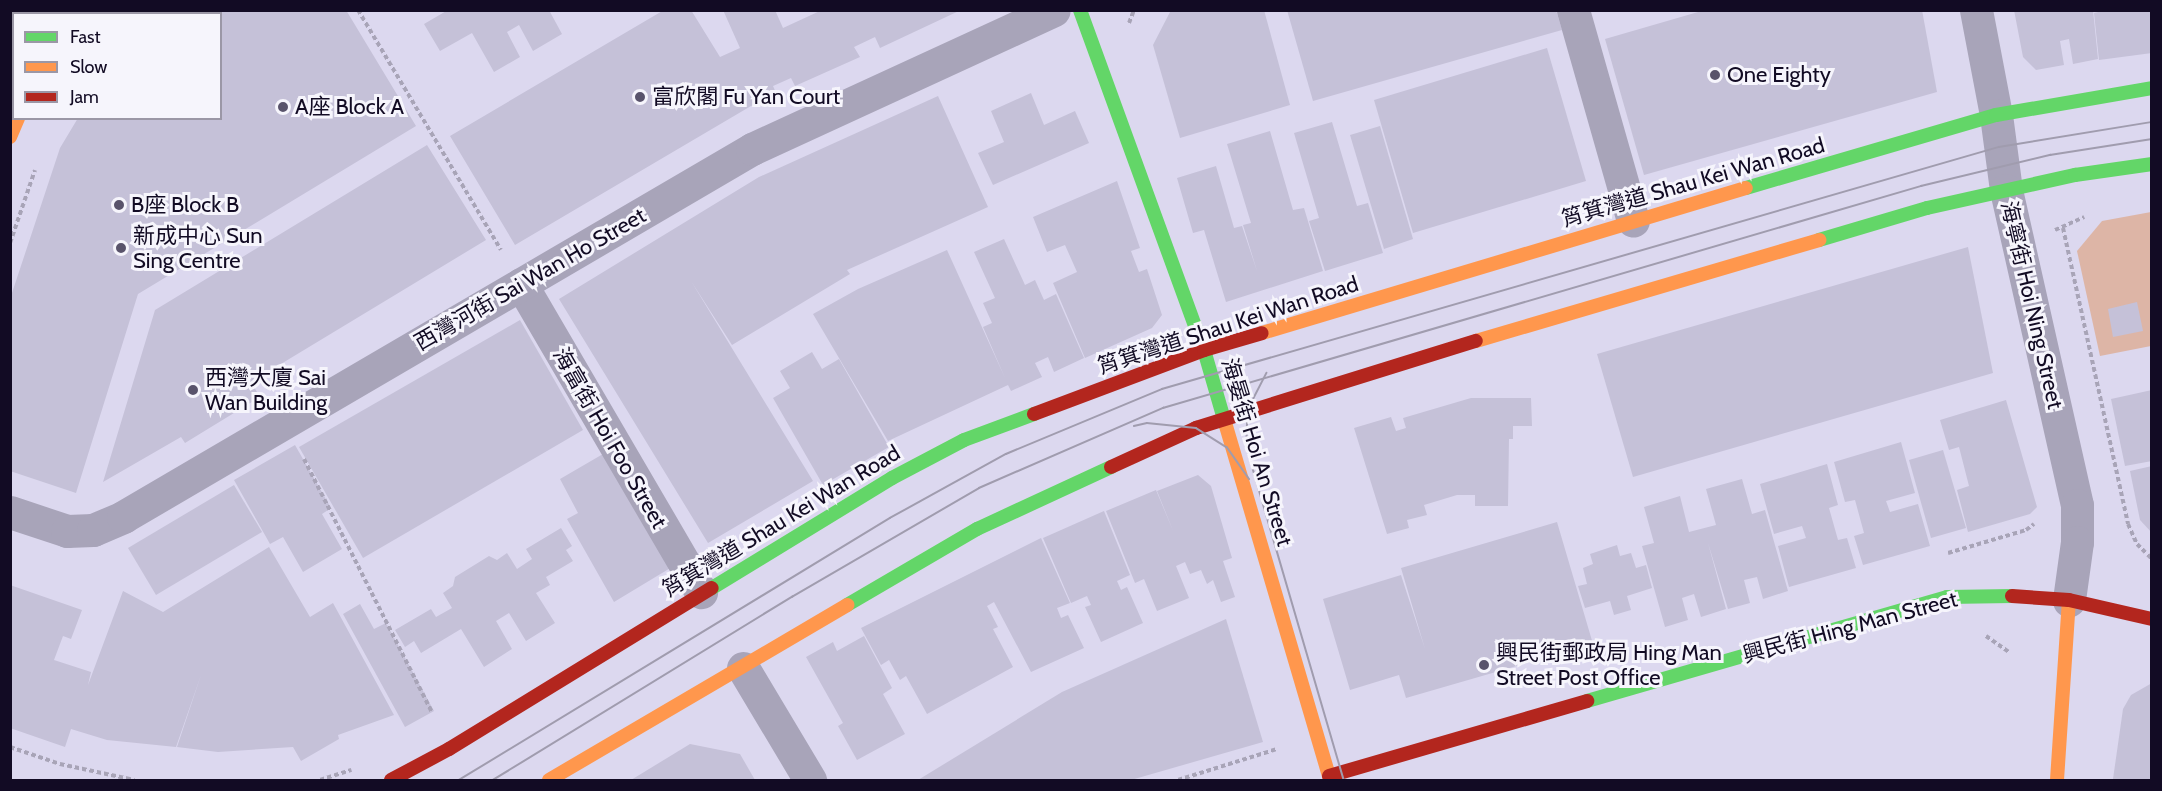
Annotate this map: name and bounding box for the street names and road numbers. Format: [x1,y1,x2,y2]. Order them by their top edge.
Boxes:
street label: 筲箕灣道 Shau Kei Wan Road [1558,132,1828,232]
street label: 海寧街 Hoi Ning Street [1995,198,2069,412]
street label: 西灣河街 Sai Wan Ho Street [410,202,650,356]
street label: 筲箕灣道 Shau Kei Wan Road [1094,270,1362,380]
street label: 海富街 Hoi Foo Street [548,343,672,533]
street label: 海晏街 Hoi An Street [1216,355,1298,549]
street label: 筲箕灣道 Shau Kei Wan Road [657,439,905,603]
street label: 興民街 Hing Man Street [1740,586,1960,668]

